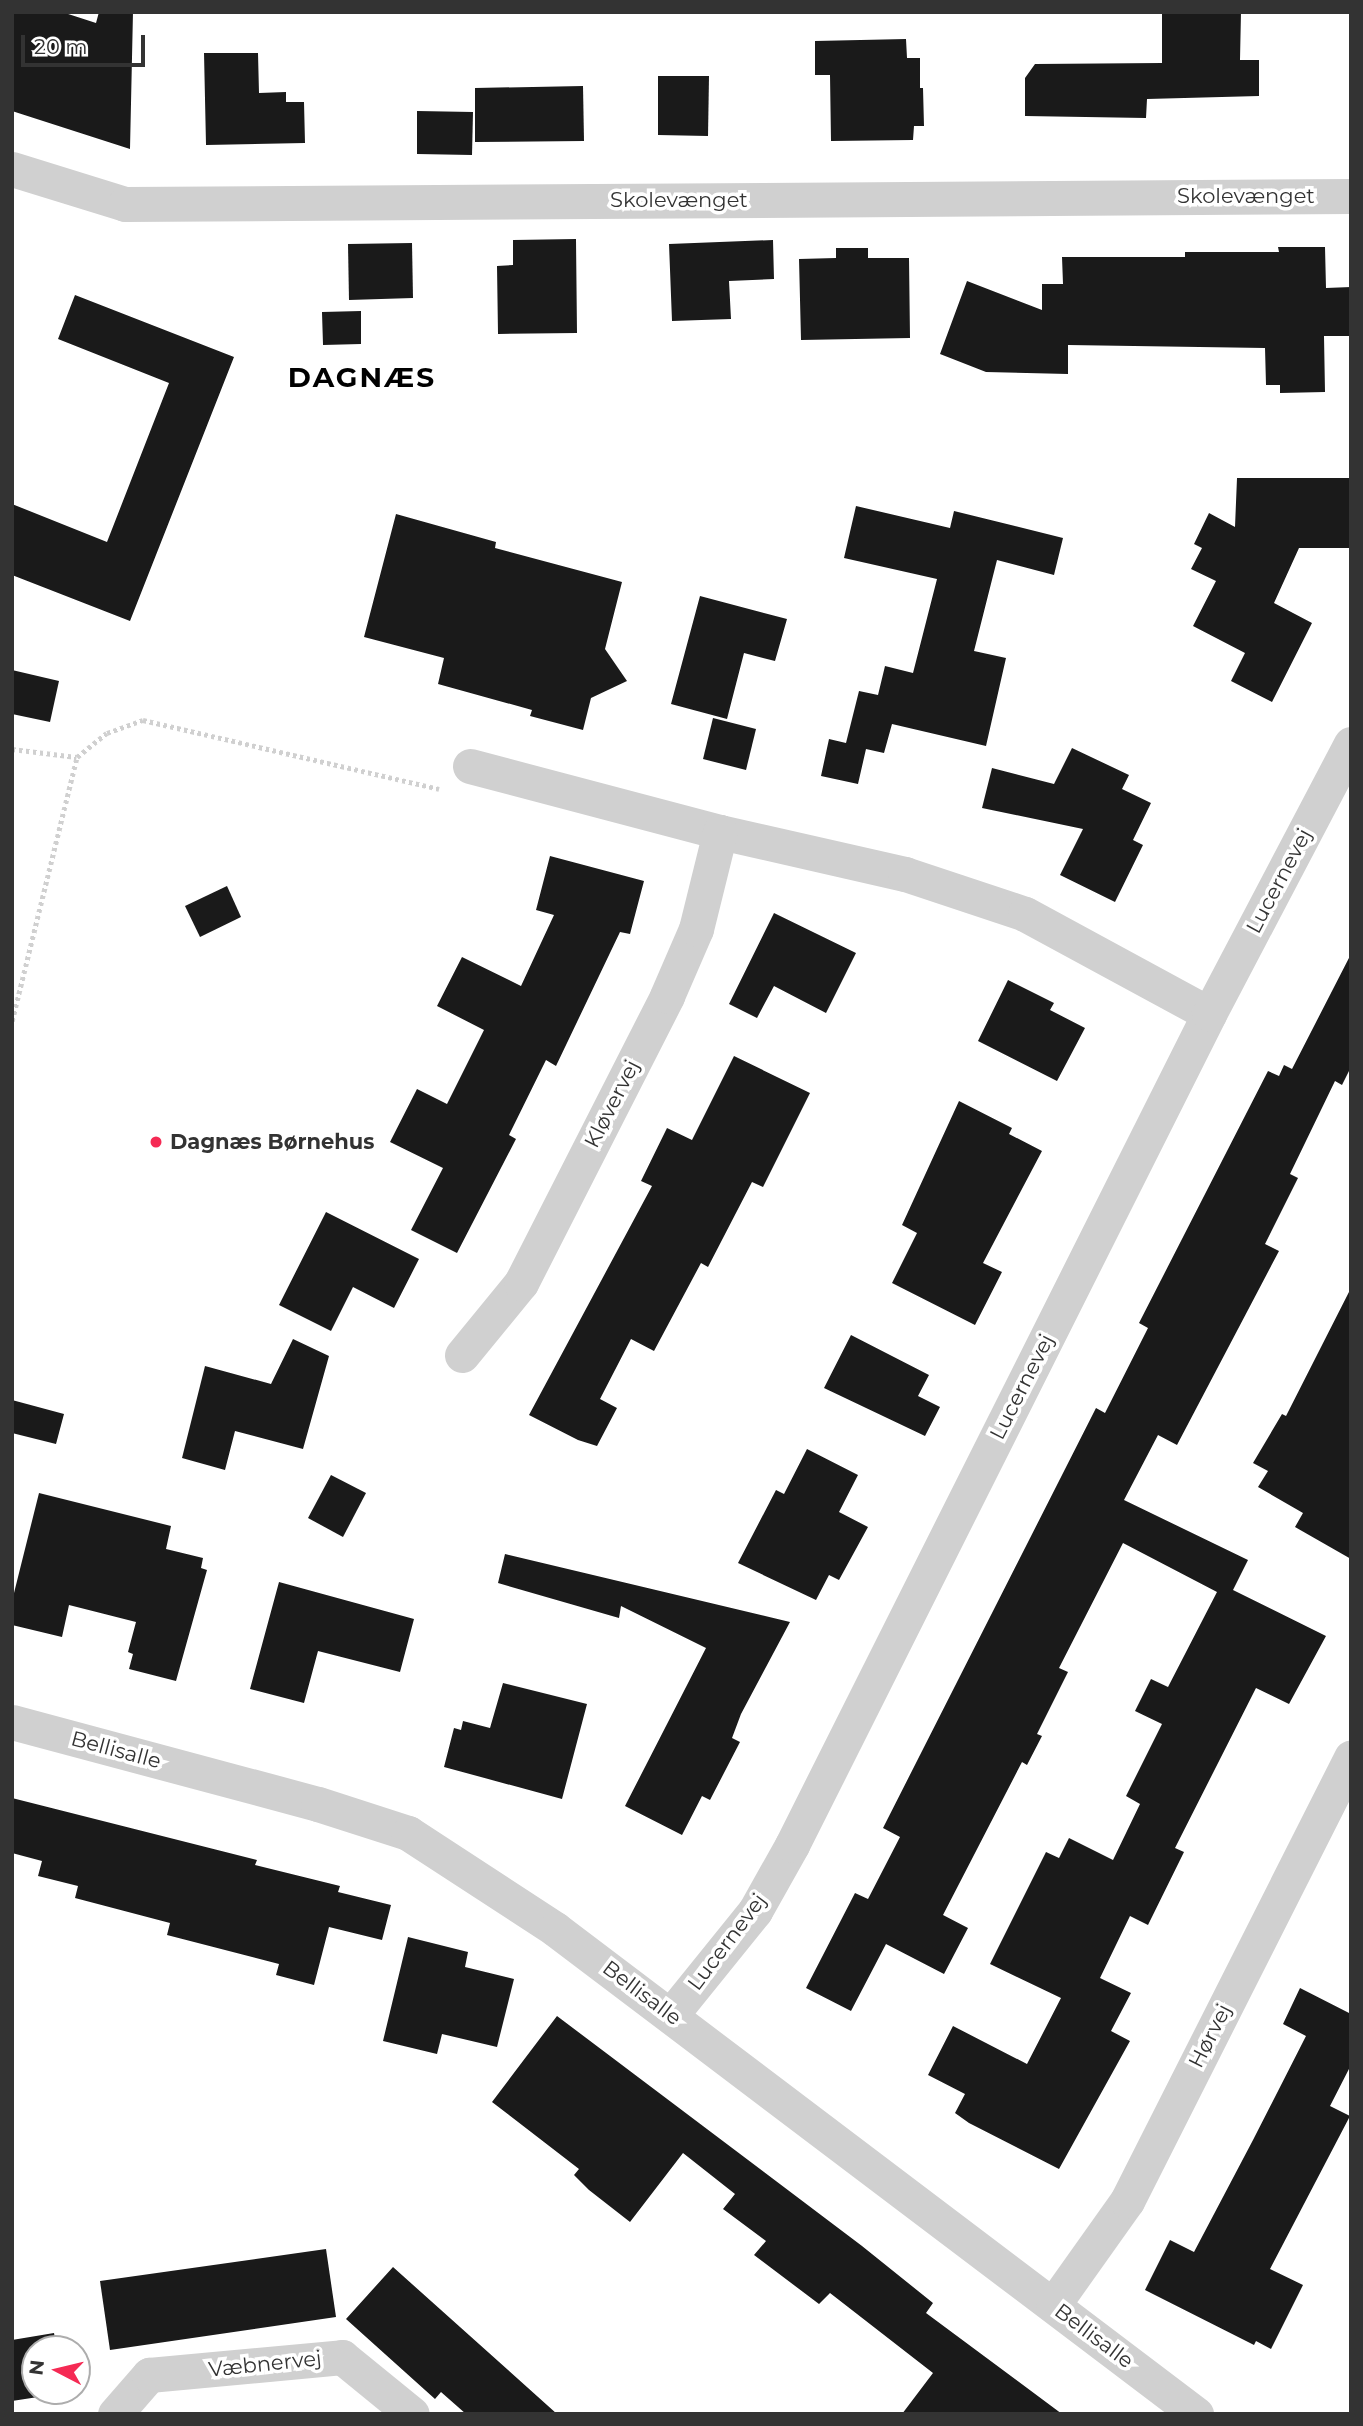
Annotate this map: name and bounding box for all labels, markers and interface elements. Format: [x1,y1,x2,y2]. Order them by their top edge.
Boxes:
scale bar [24,21,149,65]
text: 20 m [34,34,88,59]
street label: Skolevænget [1177,183,1315,209]
street label: Skolevænget [610,187,748,213]
district label: DAGNÆS [289,360,435,394]
street label: Lucernevej [1241,824,1317,938]
street label: Kløvervej [579,1056,645,1152]
place label: Dagnæs Børnehus [170,1129,374,1155]
marker: Dagnæs Børnehus [148,1134,164,1150]
street label: Lucernevej [985,1330,1059,1444]
street label: Bellisalle [68,1726,164,1774]
street label: Lucernevej [682,1889,772,1995]
street label: Bellisalle [598,1955,686,2031]
street label: Hørvej [1183,2000,1237,2072]
street label: Bellisalle [1050,2298,1138,2374]
north arrow [21,2335,91,2405]
street label: Væbnervej [207,2346,323,2382]
text: N [24,2359,49,2377]

